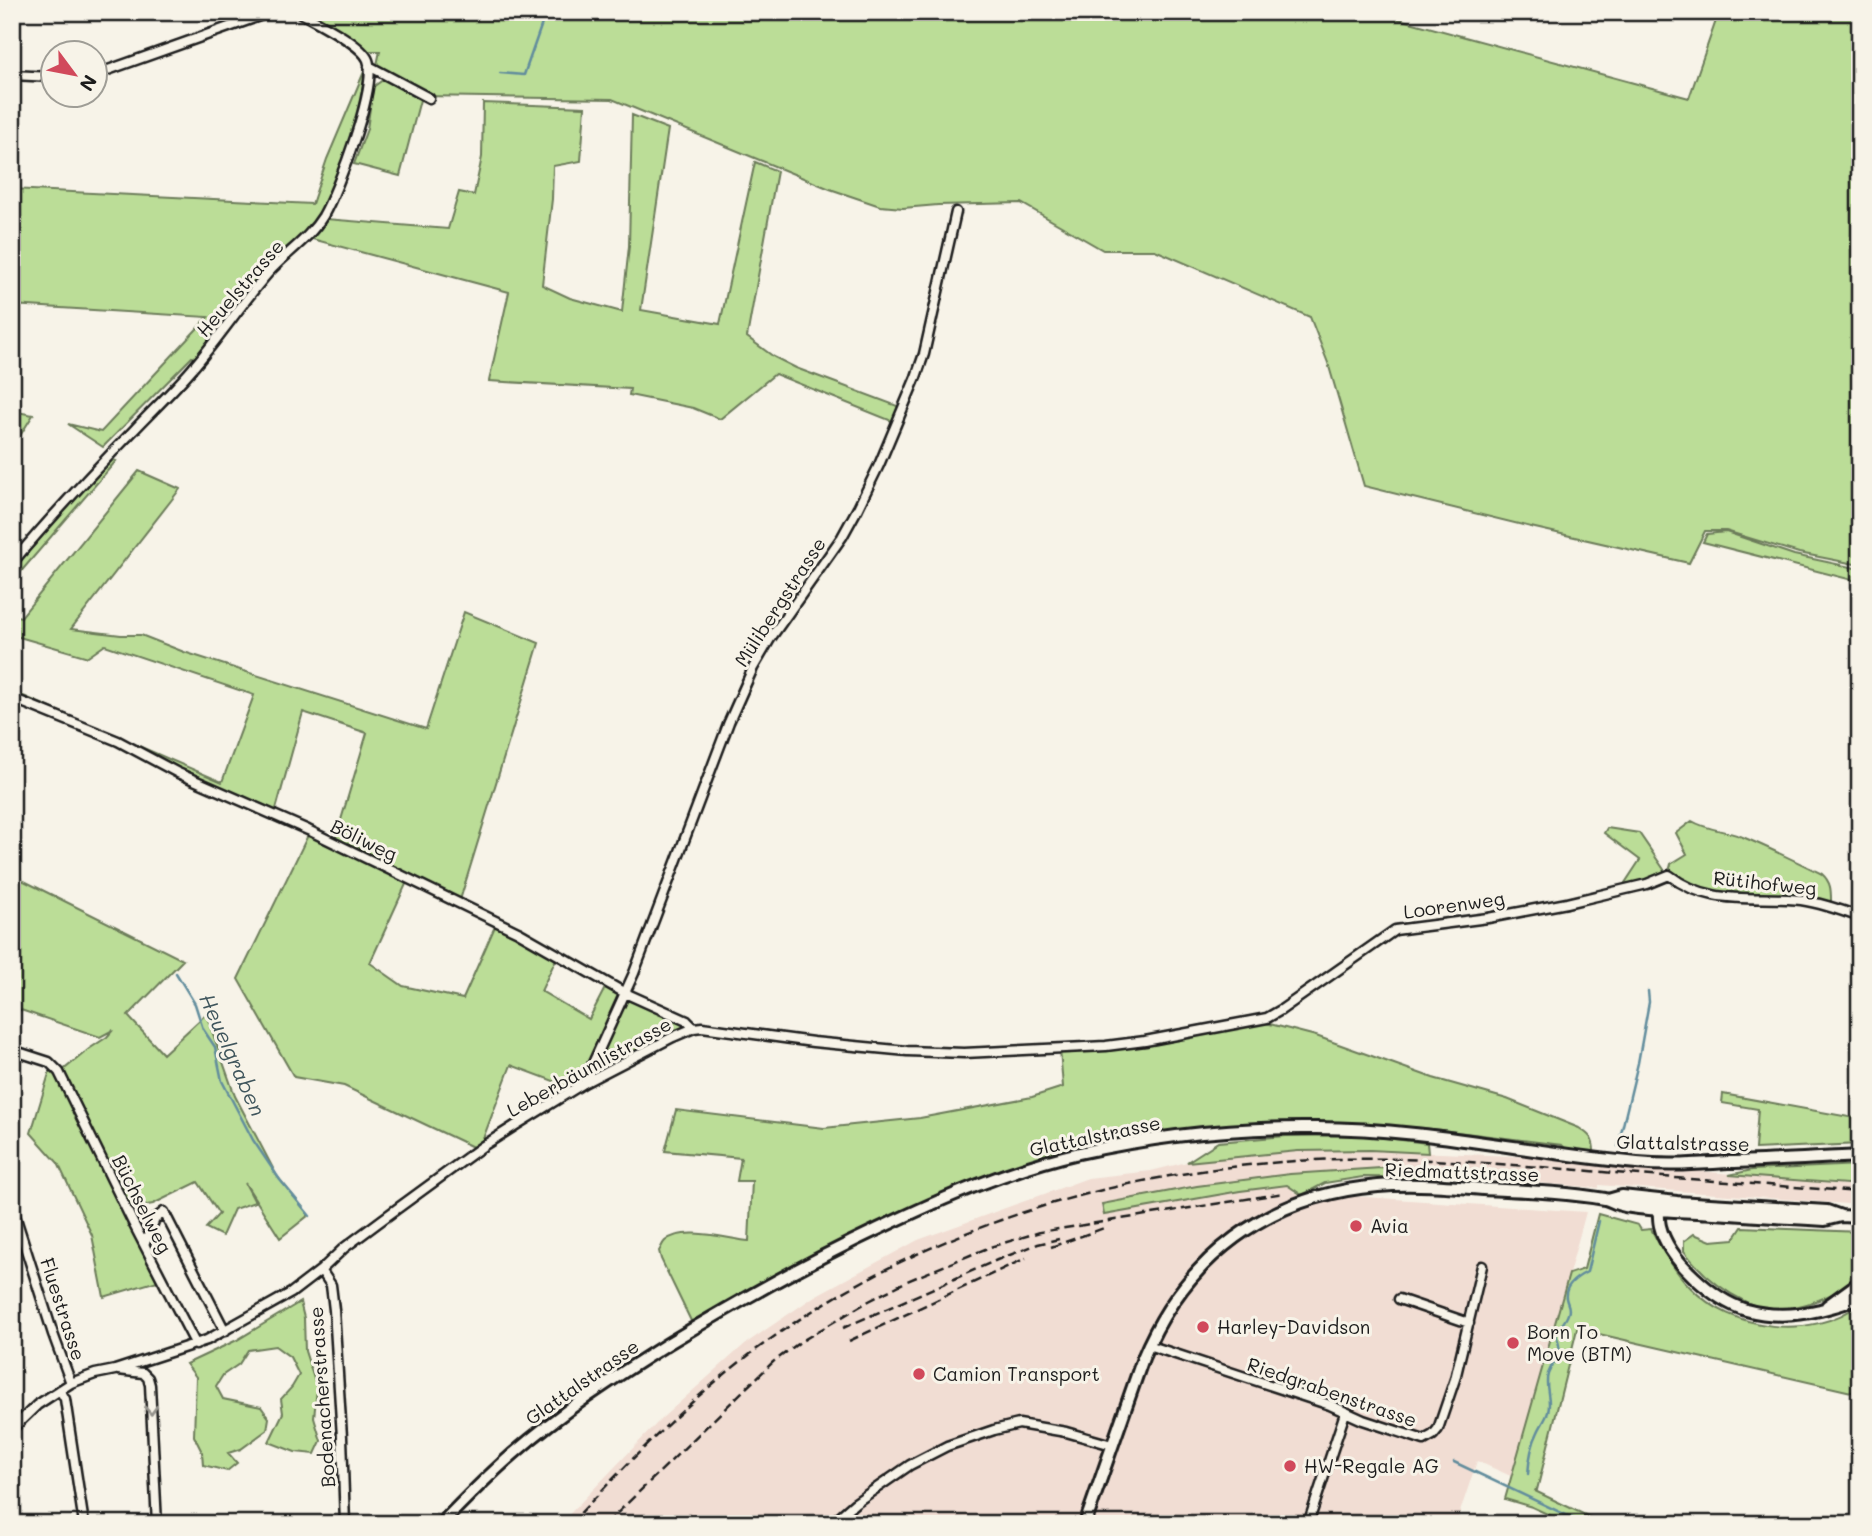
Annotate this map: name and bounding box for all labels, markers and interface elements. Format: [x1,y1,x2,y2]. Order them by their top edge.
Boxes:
north arrow [38,38,108,108]
text: N [74,71,103,96]
street label: Heuelstrasse [190,234,289,342]
street label: Mülibergstrasse [728,532,831,671]
street label: Böliweg [327,813,402,866]
street label: Rütihofweg [1712,865,1818,900]
street label: Loorenweg [1402,885,1506,924]
water label: Heuelgraben [194,989,272,1120]
street label: Leberbäumlistrasse [502,1011,675,1122]
street label: Glattalstrasse [1027,1109,1163,1162]
street label: Glattalstrasse [1616,1129,1750,1156]
street label: Büchselweg [107,1150,178,1257]
street label: Riedmattstrasse [1384,1156,1540,1187]
place label: Avia [1370,1213,1409,1238]
marker: Avia [1348,1218,1364,1234]
street label: Fluestrasse [35,1254,92,1363]
street label: Bodenacherstrasse [303,1306,340,1488]
place label: Harley-Davidson [1217,1314,1370,1339]
marker: Harley-Davidson [1195,1319,1211,1335]
place label: Born To Move (BTM) [1527,1319,1632,1366]
street label: Glattalstrasse [520,1333,643,1430]
marker: Born To Move (BTM) [1505,1335,1521,1351]
street label: Riedgrabenstrasse [1244,1351,1420,1432]
place label: Camion Transport [933,1361,1100,1386]
marker: Camion Transport [911,1366,927,1382]
one-way arrow [144,1405,159,1416]
place label: HW-Regale AG [1304,1453,1439,1478]
marker: HW-Regale AG [1282,1458,1298,1474]

